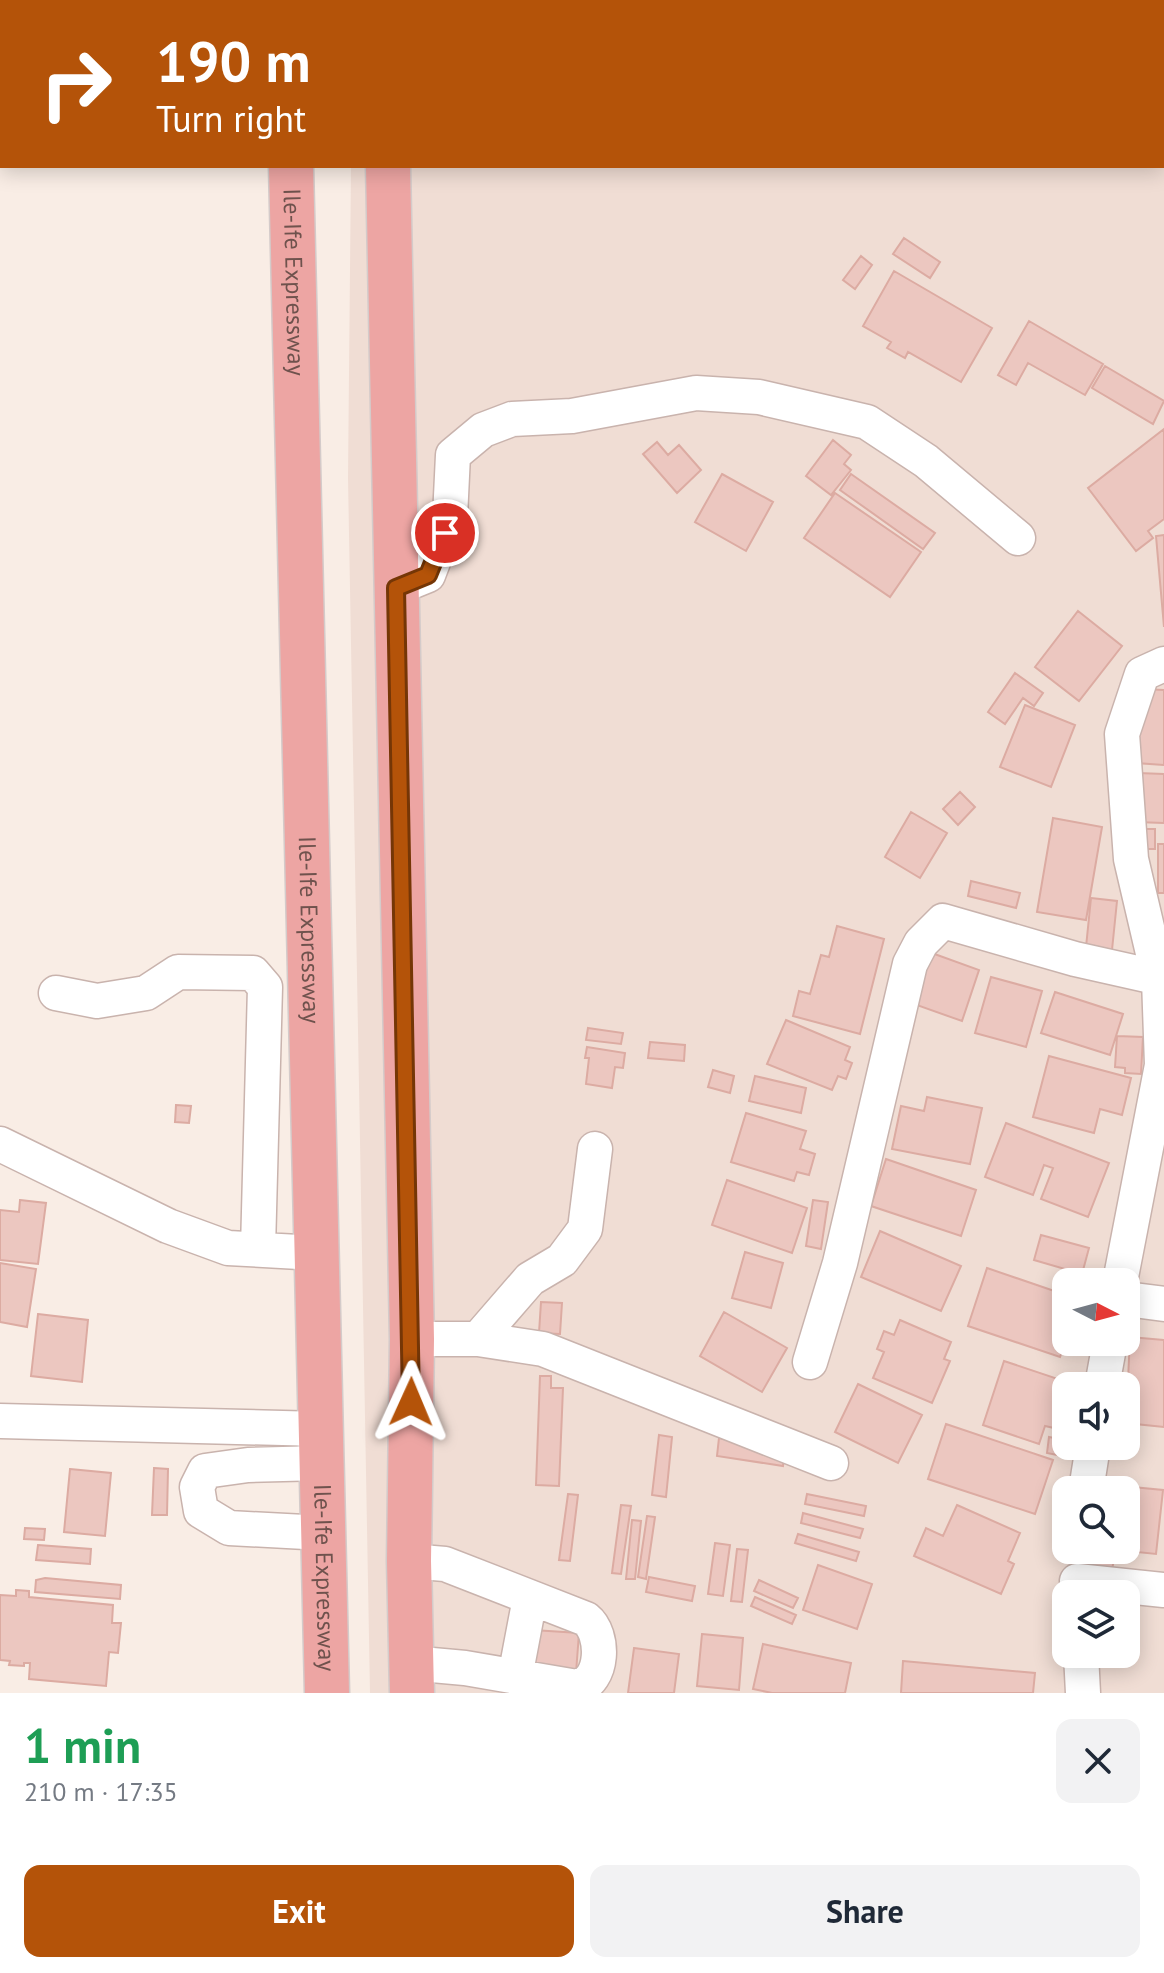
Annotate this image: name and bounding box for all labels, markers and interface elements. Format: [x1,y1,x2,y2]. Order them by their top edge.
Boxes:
text: 190 m [156,25,311,97]
icon: right [24,32,128,136]
text: Turn right [156,95,306,142]
street label: Ile-Ife Expressway [277,188,312,376]
pin [411,499,479,567]
icon: arrive [423,511,467,555]
street label: Ile-Ife Expressway [292,836,327,1024]
north arrow [1052,1268,1140,1356]
map controls [1052,1268,1140,1668]
position arrow [369,1360,453,1444]
button: sound [1052,1372,1140,1460]
button: search [1052,1476,1140,1564]
street label: Ile-Ife Expressway [307,1484,342,1672]
button: layers [1052,1580,1140,1668]
text: 1 min [24,1714,141,1776]
button: close [1056,1719,1140,1803]
text: 210 m · 17:35 [24,1775,178,1808]
button: Exit [24,1865,574,1957]
button: Share [590,1865,1140,1957]

